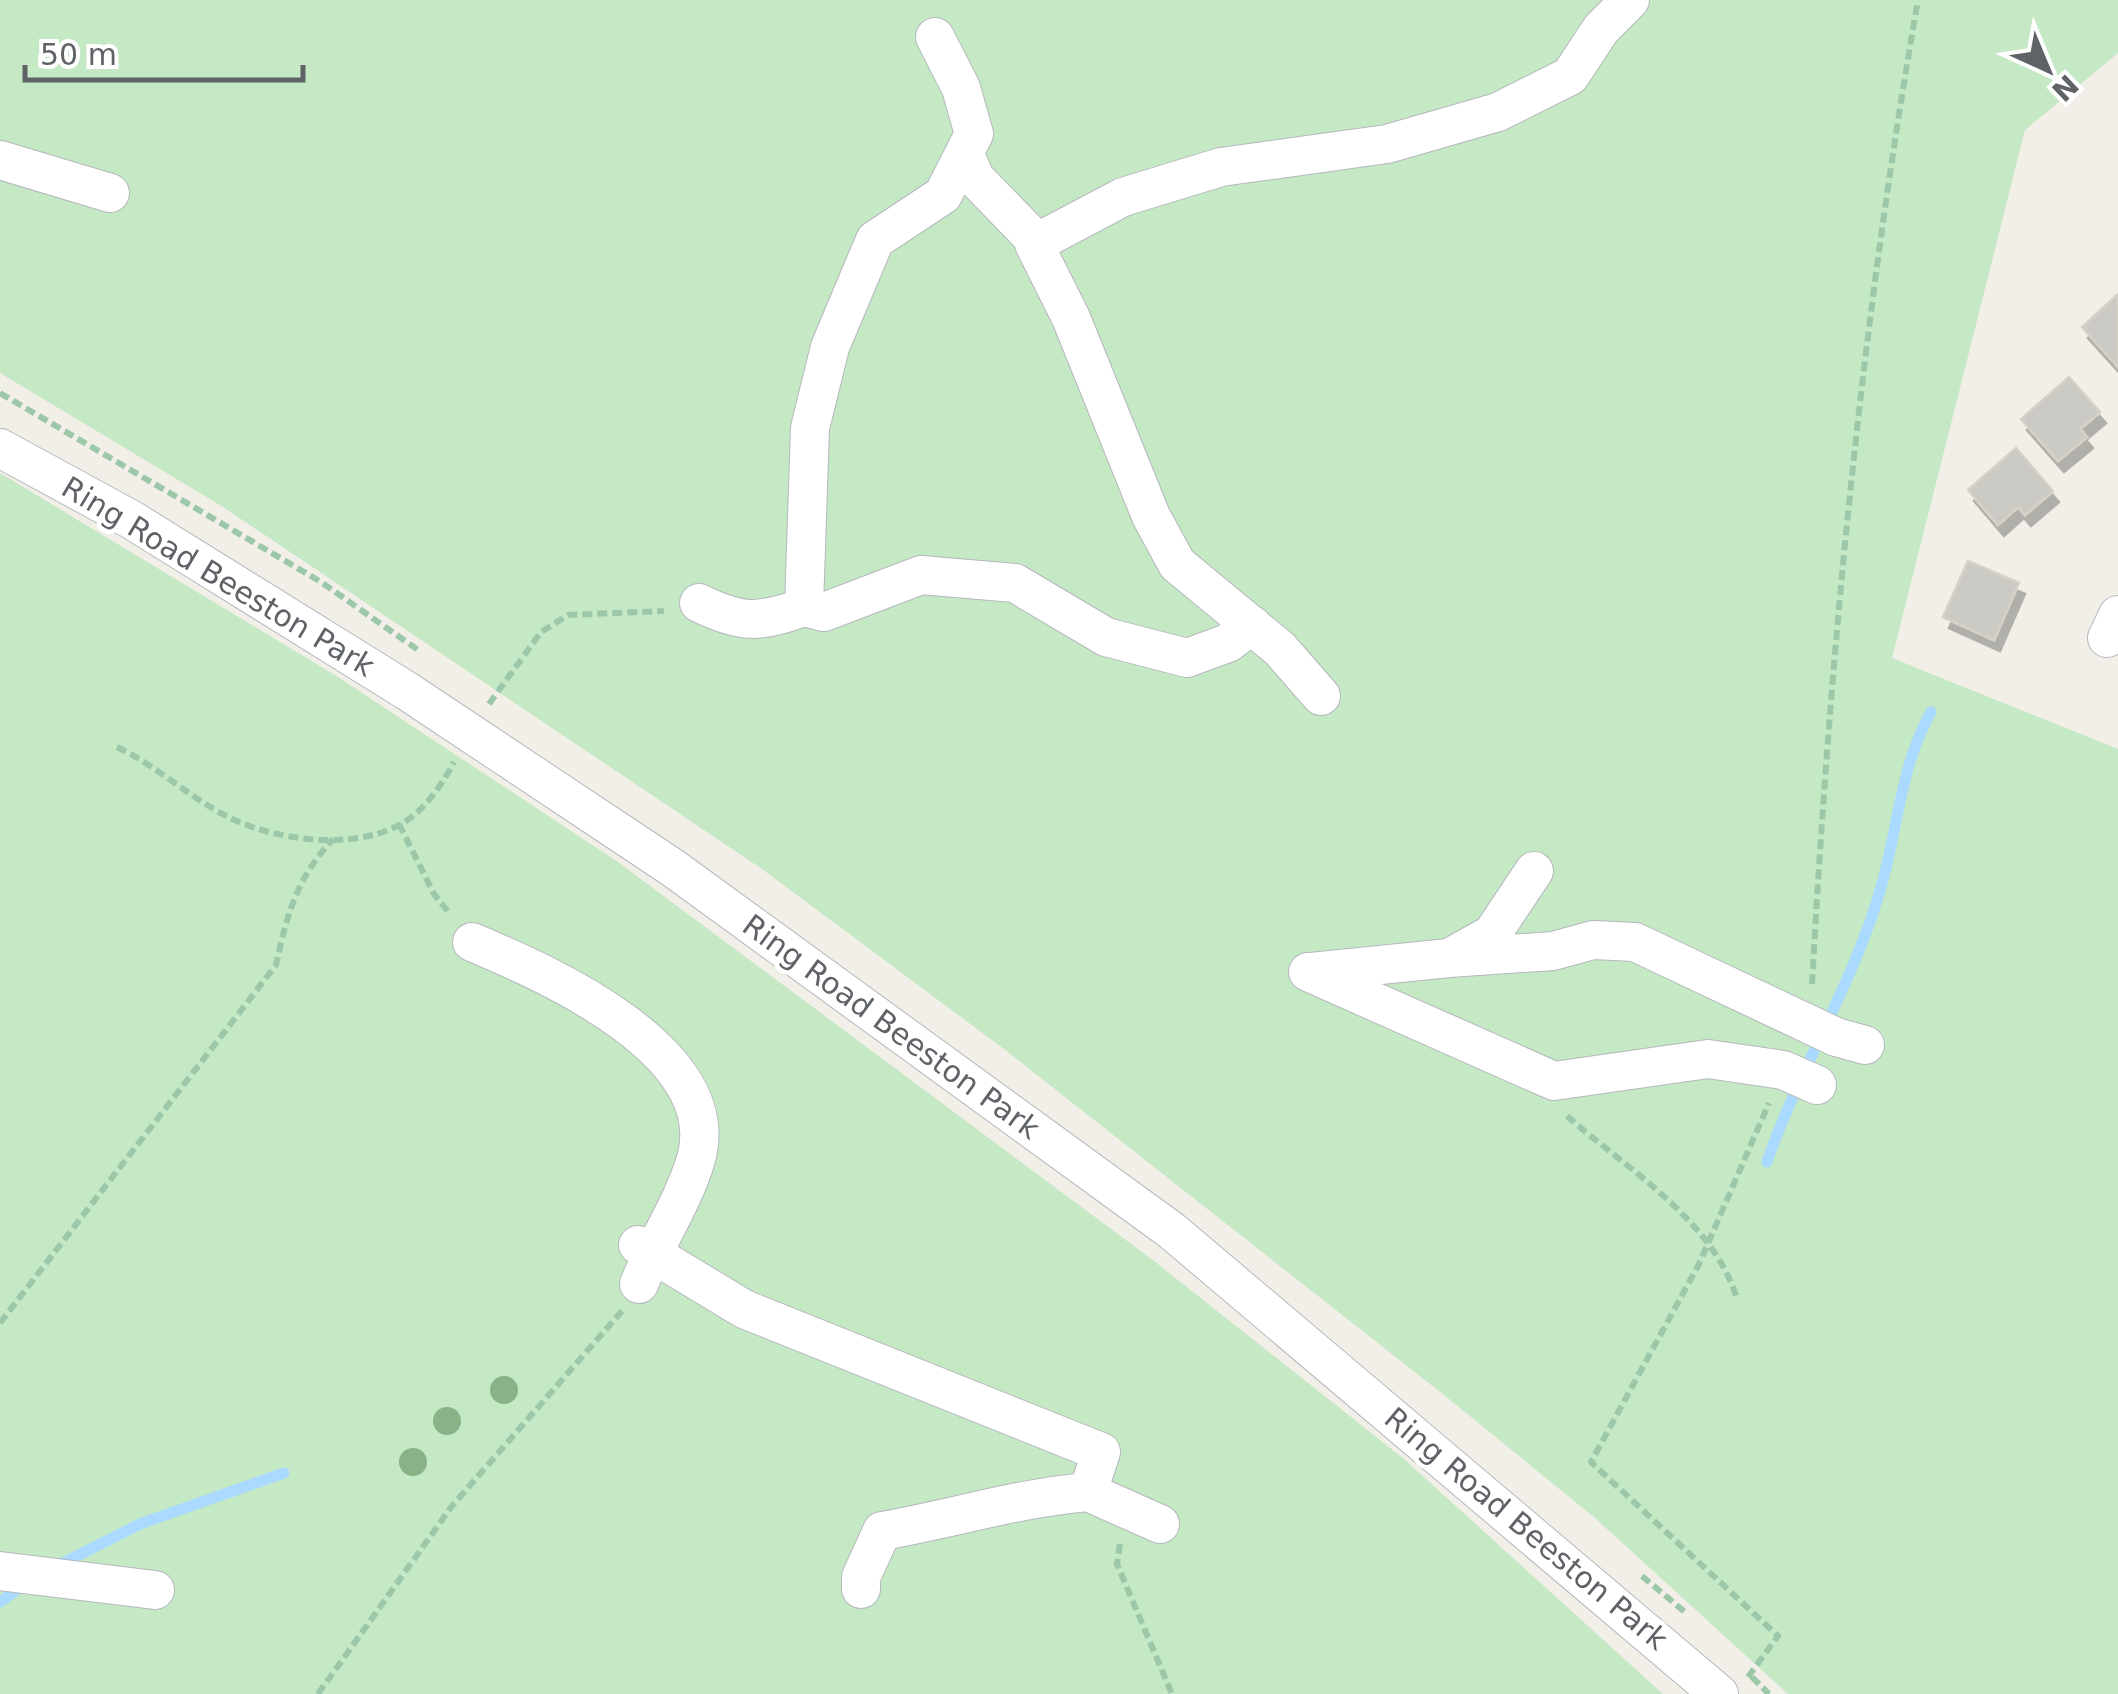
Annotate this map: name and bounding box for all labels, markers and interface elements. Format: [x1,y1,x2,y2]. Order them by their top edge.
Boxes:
scale bar [25,20,302,82]
north arrow [1998,20,2098,120]
text: 50 m [40,37,117,72]
text: N [2045,68,2085,108]
street label: Ring Road Beeston Park [56,469,381,684]
street label: Ring Road Beeston Park [736,907,1047,1146]
street label: Ring Road Beeston Park [1378,1400,1675,1658]

